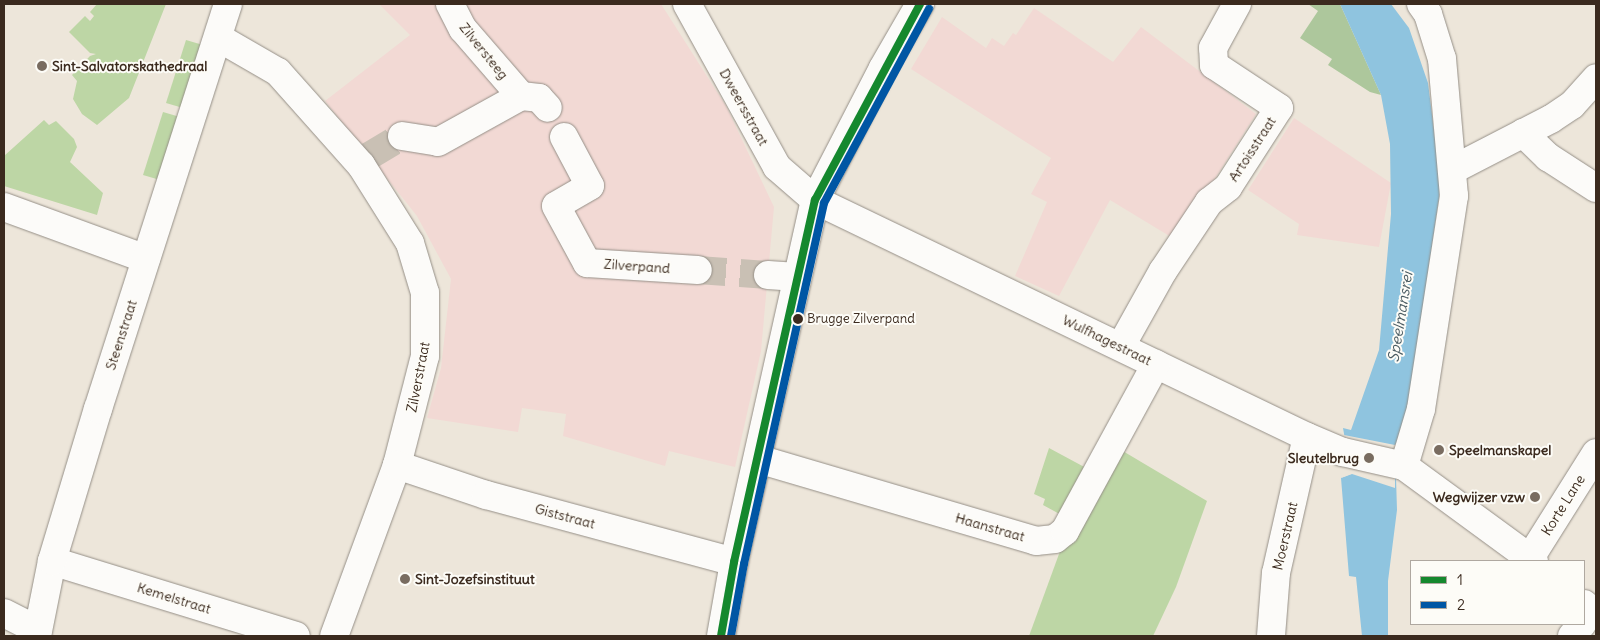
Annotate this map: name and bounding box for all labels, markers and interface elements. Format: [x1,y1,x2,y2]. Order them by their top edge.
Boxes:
street label: Zilversteeg [456,19,512,83]
place label: Sint-Salvatorskathedraal [52,58,207,74]
marker: Sint-Salvatorskathedraal [36,60,48,72]
street label: Dweersstraat [716,66,772,148]
street label: Artoisstraat [1225,113,1279,185]
street label: Zilverpand [603,255,671,277]
water label: Speelmansrei [1384,271,1416,363]
street label: Steenstraat [102,298,140,372]
place label: Brugge Zilverpand [807,311,915,327]
street label: Wulfhagestraat [1060,311,1154,369]
marker: Brugge Zilverpand [793,314,803,324]
street label: Zilverstraat [403,340,433,414]
place label: Speelmanskapel [1449,442,1551,458]
marker: Speelmanskapel [1433,444,1445,456]
place label: Sleutelbrug [1288,450,1359,466]
marker: Sleutelbrug [1363,452,1375,464]
street label: Korte Lane [1538,471,1588,539]
place label: Wegwijzer vzw [1433,489,1525,505]
marker: Wegwijzer vzw [1529,491,1541,503]
street label: Giststraat [533,500,597,532]
street label: Moerstraat [1269,500,1301,572]
street label: Haanstraat [953,509,1027,545]
legend [1410,560,1585,625]
text: 1 [1457,570,1463,589]
place label: Sint-Jozefsinstituut [415,571,535,587]
marker: Sint-Jozefsinstituut [399,573,411,585]
street label: Kemelstraat [135,579,213,617]
text: 2 [1457,595,1465,614]

